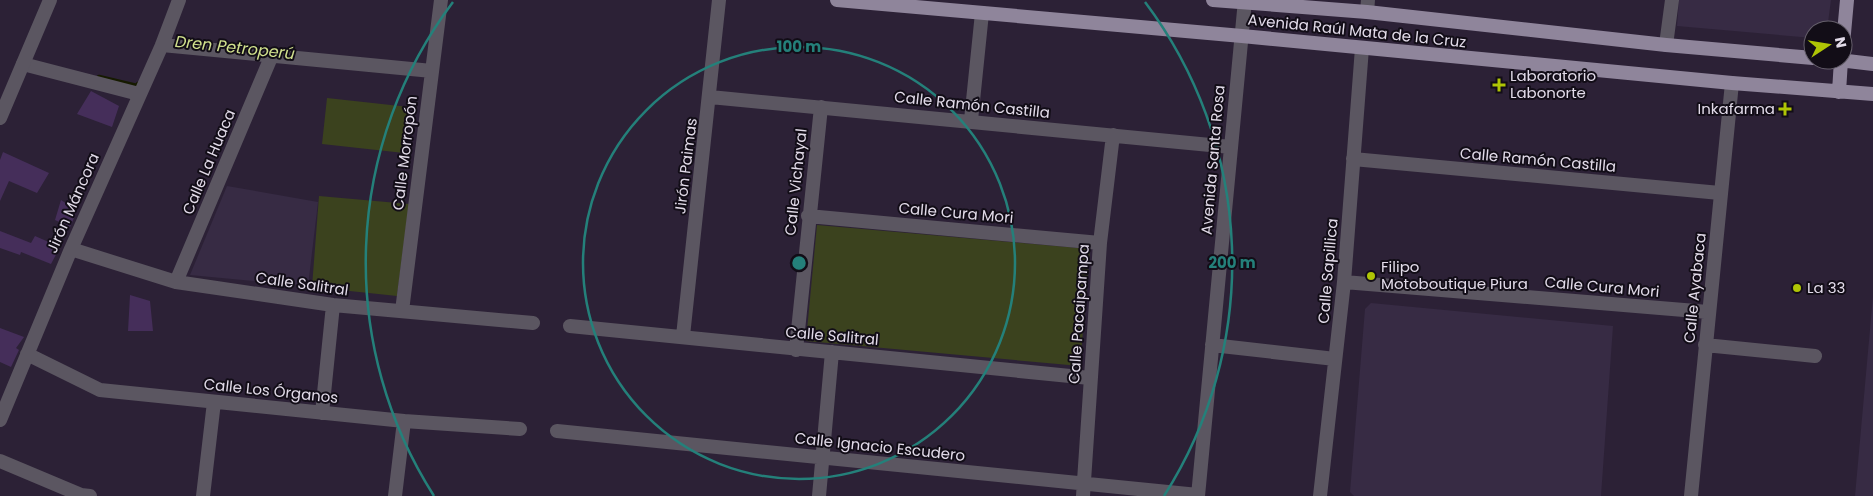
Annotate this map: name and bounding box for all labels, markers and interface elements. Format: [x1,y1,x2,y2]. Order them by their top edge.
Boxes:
street label: Avenida Raúl Mata de la Cruz [1247,9,1467,52]
north arrow [1803,20,1853,70]
water label: Dren Petroperú [174,30,296,65]
text: N [1830,35,1852,50]
text: 100 m [777,36,821,57]
place label: Laboratorio Labonorte [1510,65,1596,103]
marker: Laboratorio Labonorte [1492,78,1506,92]
street label: Avenida Santa Rosa [1195,84,1230,236]
street label: Calle Ramón Castilla [893,86,1051,123]
street label: Calle Morropón [387,95,422,211]
place label: Inkafarma [1698,98,1775,119]
marker: Inkafarma [1779,103,1791,115]
street label: Calle La Huaca [177,106,240,218]
street label: Jirón Paimas [669,117,702,215]
street label: Calle Vichayal [779,127,812,236]
street label: Calle Ramón Castilla [1459,142,1617,177]
street label: Jirón Máncora [41,149,104,256]
street label: Calle Cura Mori [898,197,1014,228]
street label: Calle Sapillica [1312,217,1343,324]
street label: Calle Ayabaca [1678,232,1711,344]
street label: Calle Pacaipampa [1063,243,1094,385]
text: 200 m [1208,252,1256,273]
centre of rings [790,254,808,272]
place label: Filipo Motoboutique Piura [1381,256,1528,294]
street label: Calle Salitral [254,267,350,300]
marker: Filipo Motoboutique Piura [1365,270,1377,282]
street label: Calle Cura Mori [1544,271,1660,302]
place label: La 33 [1807,277,1845,298]
marker: La 33 [1791,282,1803,294]
street label: Calle Salitral [784,321,880,350]
street label: Calle Los Órganos [203,373,339,408]
street label: Calle Ignacio Escudero [794,427,966,466]

